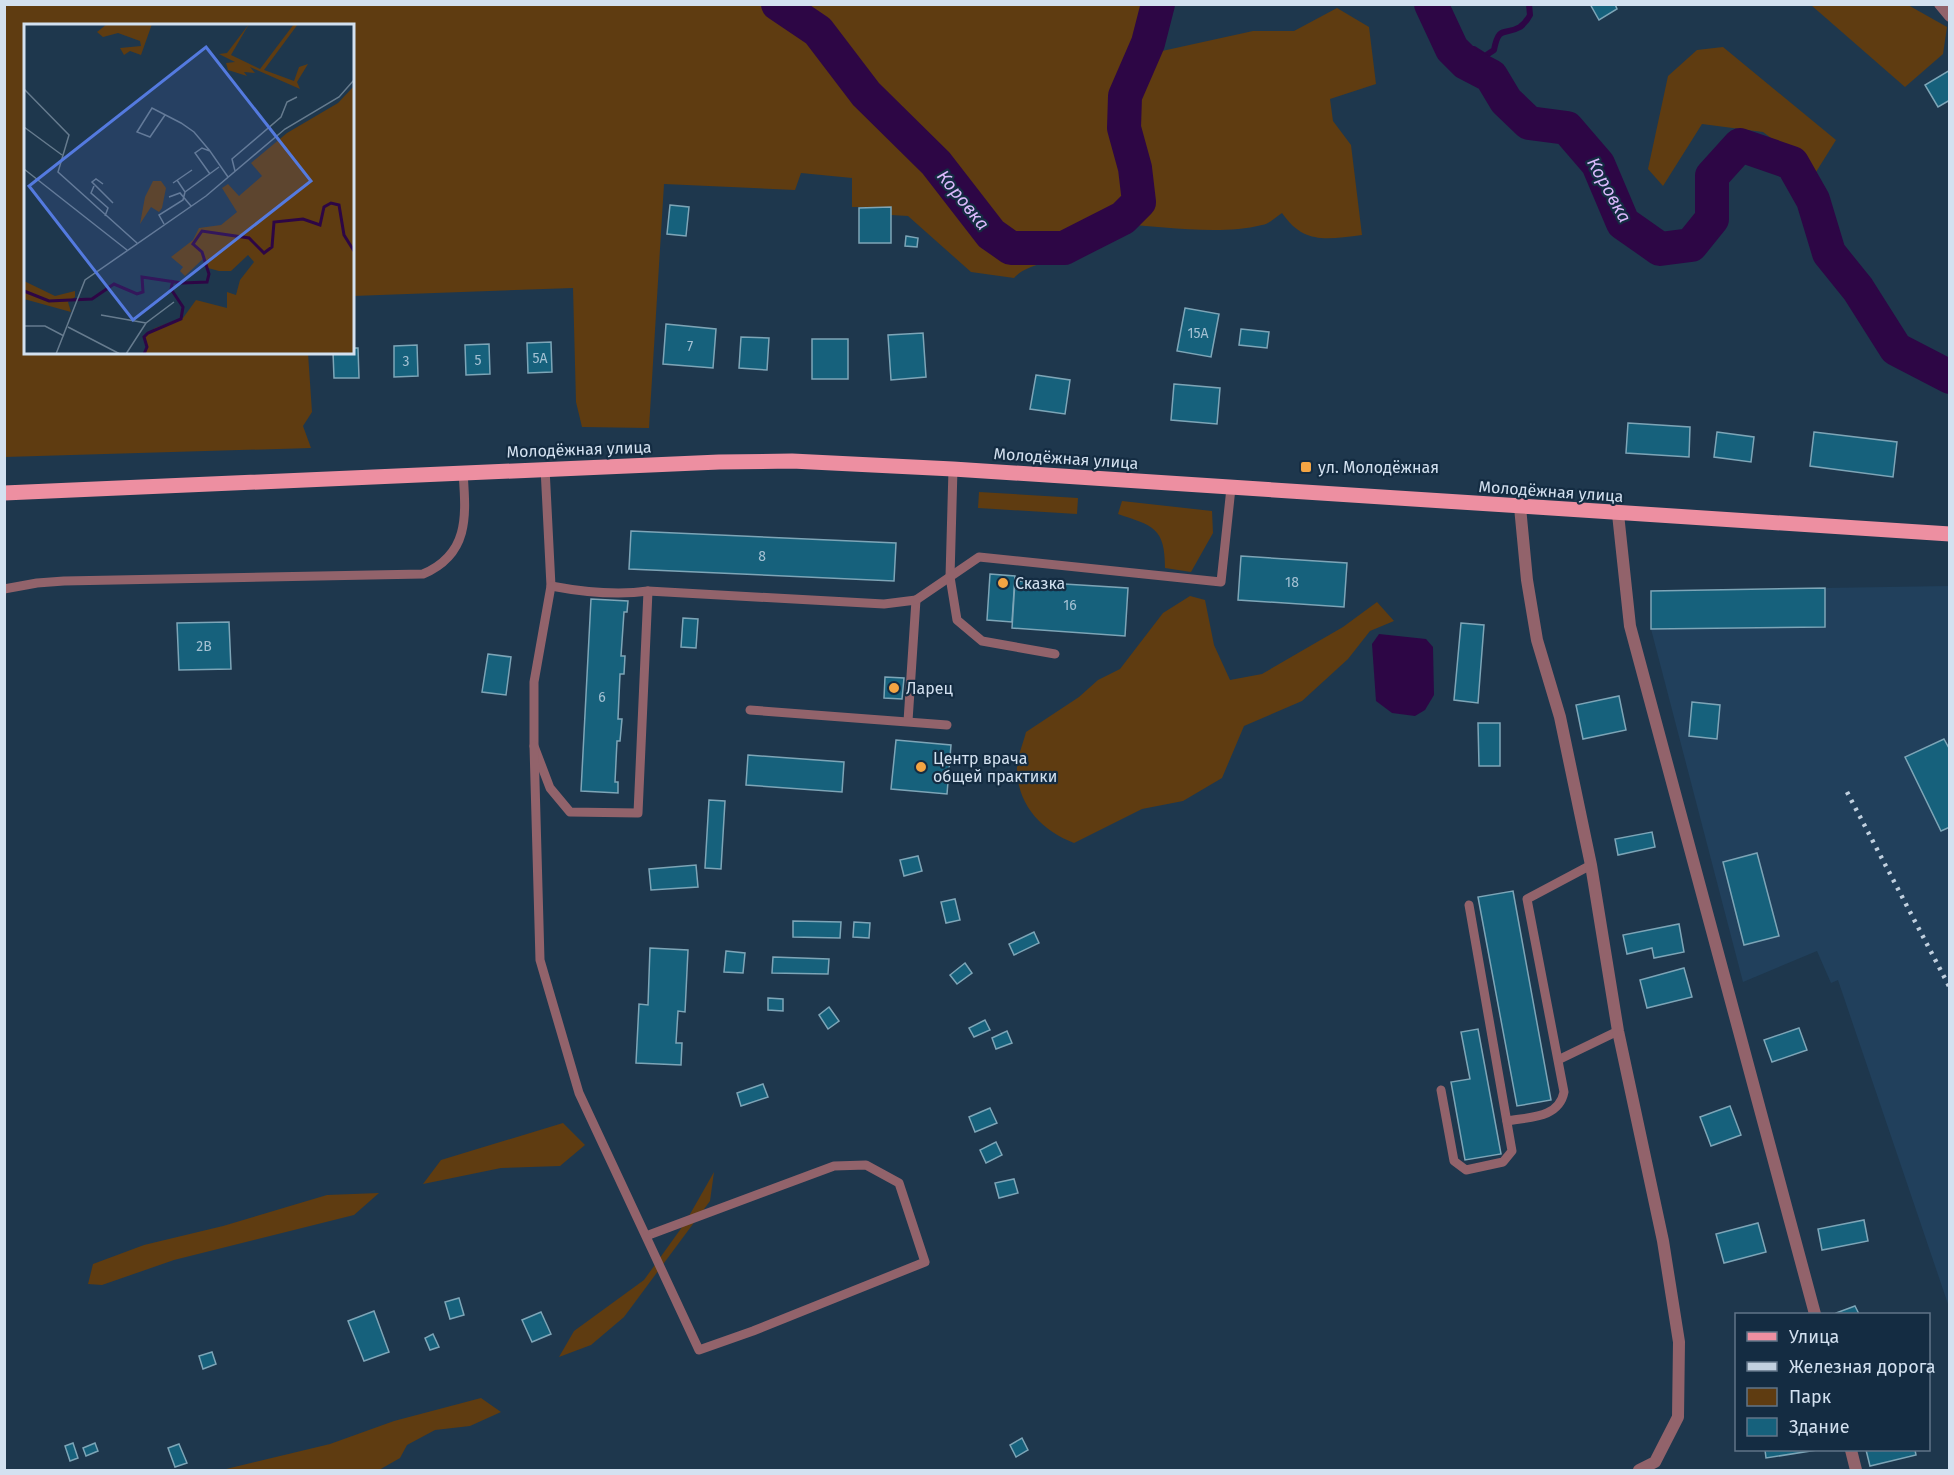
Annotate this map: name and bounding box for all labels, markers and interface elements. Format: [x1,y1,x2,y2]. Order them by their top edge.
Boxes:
inset map [24,24,354,354]
water label: Коровка [1582,154,1636,226]
water label: Коровка [932,165,994,235]
house number: 15А [1187,325,1209,342]
house number: 7 [687,338,693,355]
house number: 5А [532,350,548,367]
house number: 5 [474,352,482,369]
house number: 3 [403,353,410,370]
street label: Молодёжная улица [506,437,652,462]
street label: Молодёжная улица [993,444,1139,473]
place label: ул. Молодёжная [1318,458,1439,477]
marker: ул. Молодёжная [1299,460,1313,474]
street label: Молодёжная улица [1478,477,1624,506]
house number: 8 [758,548,766,565]
place label: Сказка [1015,574,1065,593]
house number: 18 [1285,574,1299,591]
marker: Сказка [996,576,1010,590]
house number: 16 [1063,597,1077,614]
house number: 2В [196,638,212,655]
place label: Ларец [906,679,953,698]
marker: Ларец [887,681,901,695]
house number: 6 [598,689,606,706]
place label: Центр врача общей практики [933,749,1057,786]
marker: Центр врача общей практики [914,760,928,774]
legend [1735,1313,1930,1451]
text: Улица [1789,1326,1839,1348]
text: Железная дорога [1789,1356,1936,1378]
text: Парк [1789,1386,1832,1408]
text: Здание [1789,1416,1850,1438]

